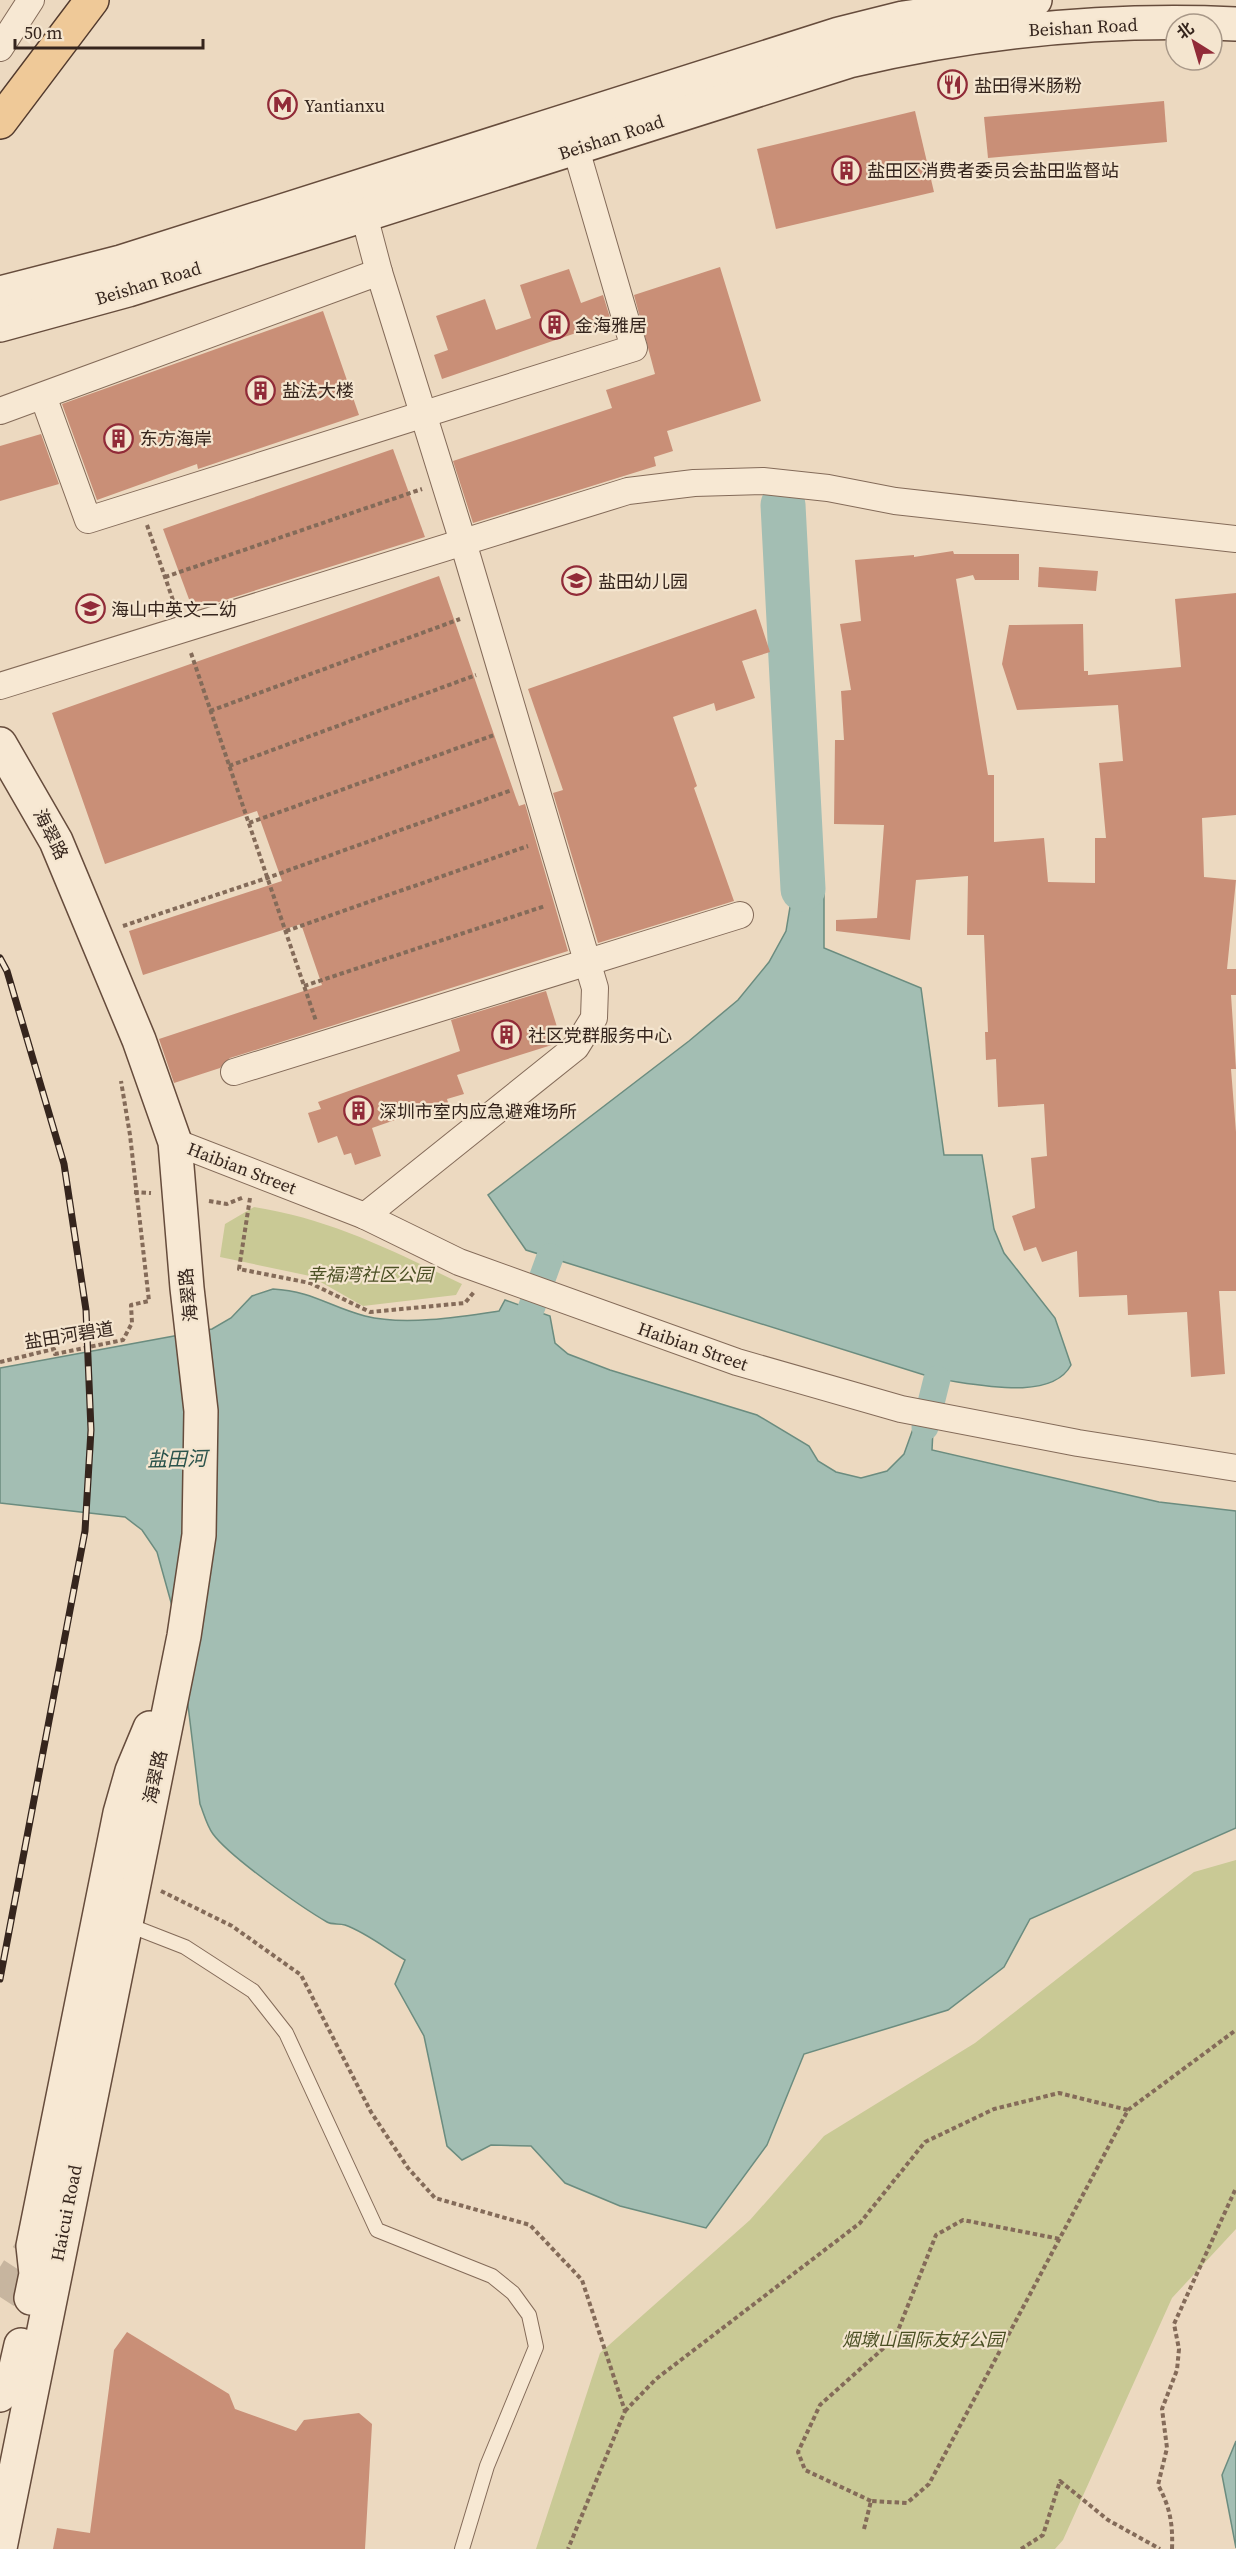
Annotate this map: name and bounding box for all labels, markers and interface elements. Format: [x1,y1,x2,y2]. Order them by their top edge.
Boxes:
scale bar [15,12,202,50]
street label: Beishan Road [1028,12,1138,42]
north arrow [1164,12,1224,72]
text: 北 [1172,16,1198,44]
text: 50 m [24,20,62,45]
restaurant icon: 盐田得米肠粉 [937,69,969,101]
place label: 盐田得米肠粉 [974,73,1082,98]
metro station icon: Yantianxu [267,89,299,121]
place label: Yantianxu [304,93,385,118]
street label: Beishan Road [555,108,667,166]
building icon: 盐田区消费者委员会盐田监督站 [830,154,862,186]
place label: 盐田区消费者委员会盐田监督站 [867,158,1119,183]
street label: Beishan Road [92,255,204,311]
building icon: 金海雅居 [538,309,570,341]
place label: 金海雅居 [575,313,647,338]
building icon: 盐法大楼 [245,374,277,406]
place label: 盐法大楼 [282,378,354,403]
building icon: 东方海岸 [103,422,135,454]
place label: 东方海岸 [140,426,212,451]
school or university icon: 盐田幼儿园 [561,565,593,597]
place label: 盐田幼儿园 [598,569,688,594]
school or university icon: 海山中英文二幼 [74,593,106,625]
place label: 海山中英文二幼 [111,597,237,622]
street label: 海翠路 [28,804,74,864]
building icon: 社区党群服务中心 [491,1019,523,1051]
place label: 社区党群服务中心 [528,1023,672,1048]
building icon: 深圳市室内应急避难场所 [342,1095,374,1127]
place label: 深圳市室内应急避难场所 [379,1099,577,1124]
street label: Haibian Street [184,1136,300,1200]
park label: 幸福湾社区公园 [307,1262,436,1287]
street label: 海翠路 [173,1267,203,1323]
street label: Haibian Street [635,1315,751,1377]
street label: 盐田河碧道 [23,1316,115,1354]
water label: 盐田河 [147,1444,211,1474]
street label: 海翠路 [137,1748,173,1806]
street label: Haicui Road [44,2163,88,2263]
park label: 烟墩山国际友好公园 [842,2327,1007,2352]

